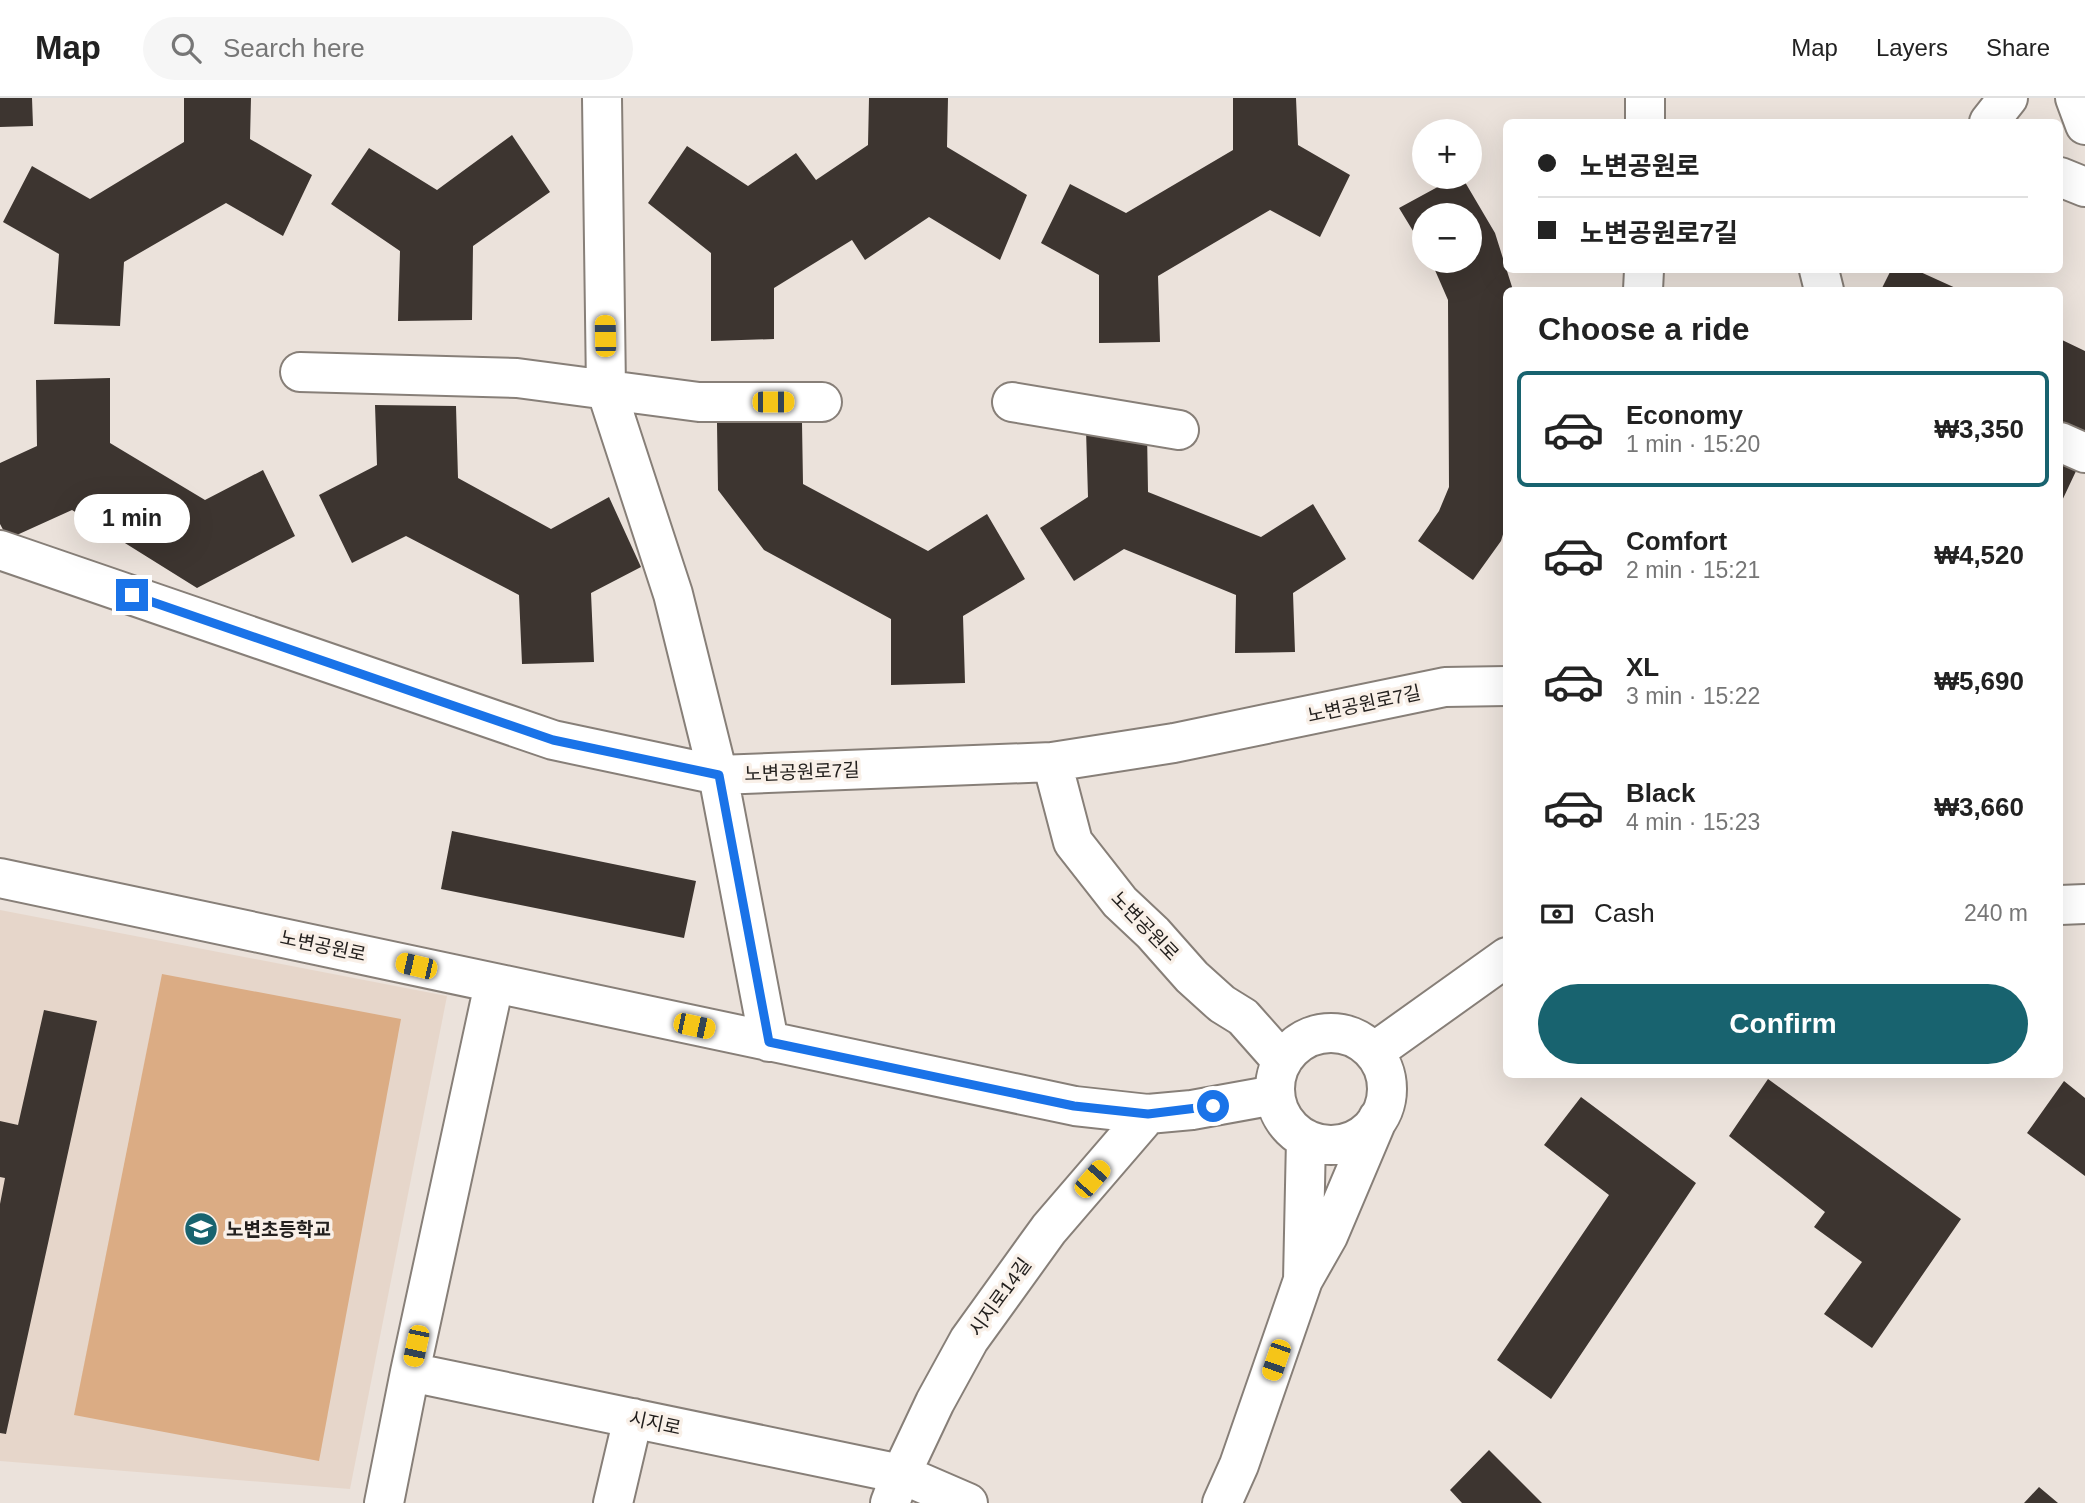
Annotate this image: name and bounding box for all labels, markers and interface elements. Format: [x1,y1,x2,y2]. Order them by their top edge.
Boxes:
search box [143,17,633,80]
text: Map [35,29,101,66]
icon: search [167,29,205,67]
text: Search here [223,33,365,63]
text: Map [1791,34,1838,61]
text: Layers [1876,34,1948,61]
text: Share [1986,34,2050,61]
map controls [1412,119,1482,273]
button: + [1412,119,1482,189]
text: 노변공원로 [1580,151,1700,181]
button: − [1412,203,1482,273]
text: 노변공원로7길 [1580,218,1738,248]
text: Choose a ride [1538,311,1750,347]
car [595,315,616,357]
car [753,392,795,413]
icon: car [1542,398,1605,461]
text: Economy [1626,400,1743,430]
text: ₩3,350 [1934,414,2024,444]
text: 1 min · 15:20 [1626,431,1760,457]
callout: 1 min [74,494,190,542]
text: 1 min [102,505,162,531]
icon: car [1542,524,1605,587]
text: Comfort [1626,526,1727,556]
text: ₩4,520 [1934,540,2024,570]
text: 2 min · 15:21 [1626,557,1760,583]
route end [116,579,148,611]
icon: car [1542,650,1605,713]
text: XL [1626,652,1659,682]
text: ₩5,690 [1934,666,2024,696]
street label: 노변공원로7길 [1305,682,1423,726]
text: 3 min · 15:22 [1626,683,1760,709]
street label: 노변공원로7길 [744,759,860,785]
icon: car [1542,776,1605,839]
text: Black [1626,778,1695,808]
text: ₩3,660 [1934,792,2024,822]
text: 4 min · 15:23 [1626,809,1760,835]
street label: 노변공원로 [1107,887,1183,965]
icon: cash [1538,895,1576,933]
text: Cash [1594,898,1655,928]
text: 240 m [1964,900,2028,926]
street label: 노변공원로 [278,927,368,965]
car [394,951,439,981]
button: Confirm [1538,984,2028,1064]
car [672,1011,717,1041]
route start [1197,1090,1229,1122]
car [1071,1156,1114,1202]
school or university icon: 노변초등학교 [182,1210,220,1248]
place label: 노변초등학교 [226,1219,331,1240]
street label: 시지로14길 [965,1254,1035,1340]
car [402,1323,431,1369]
car [1260,1337,1293,1383]
street label: 시지로 [627,1407,683,1439]

